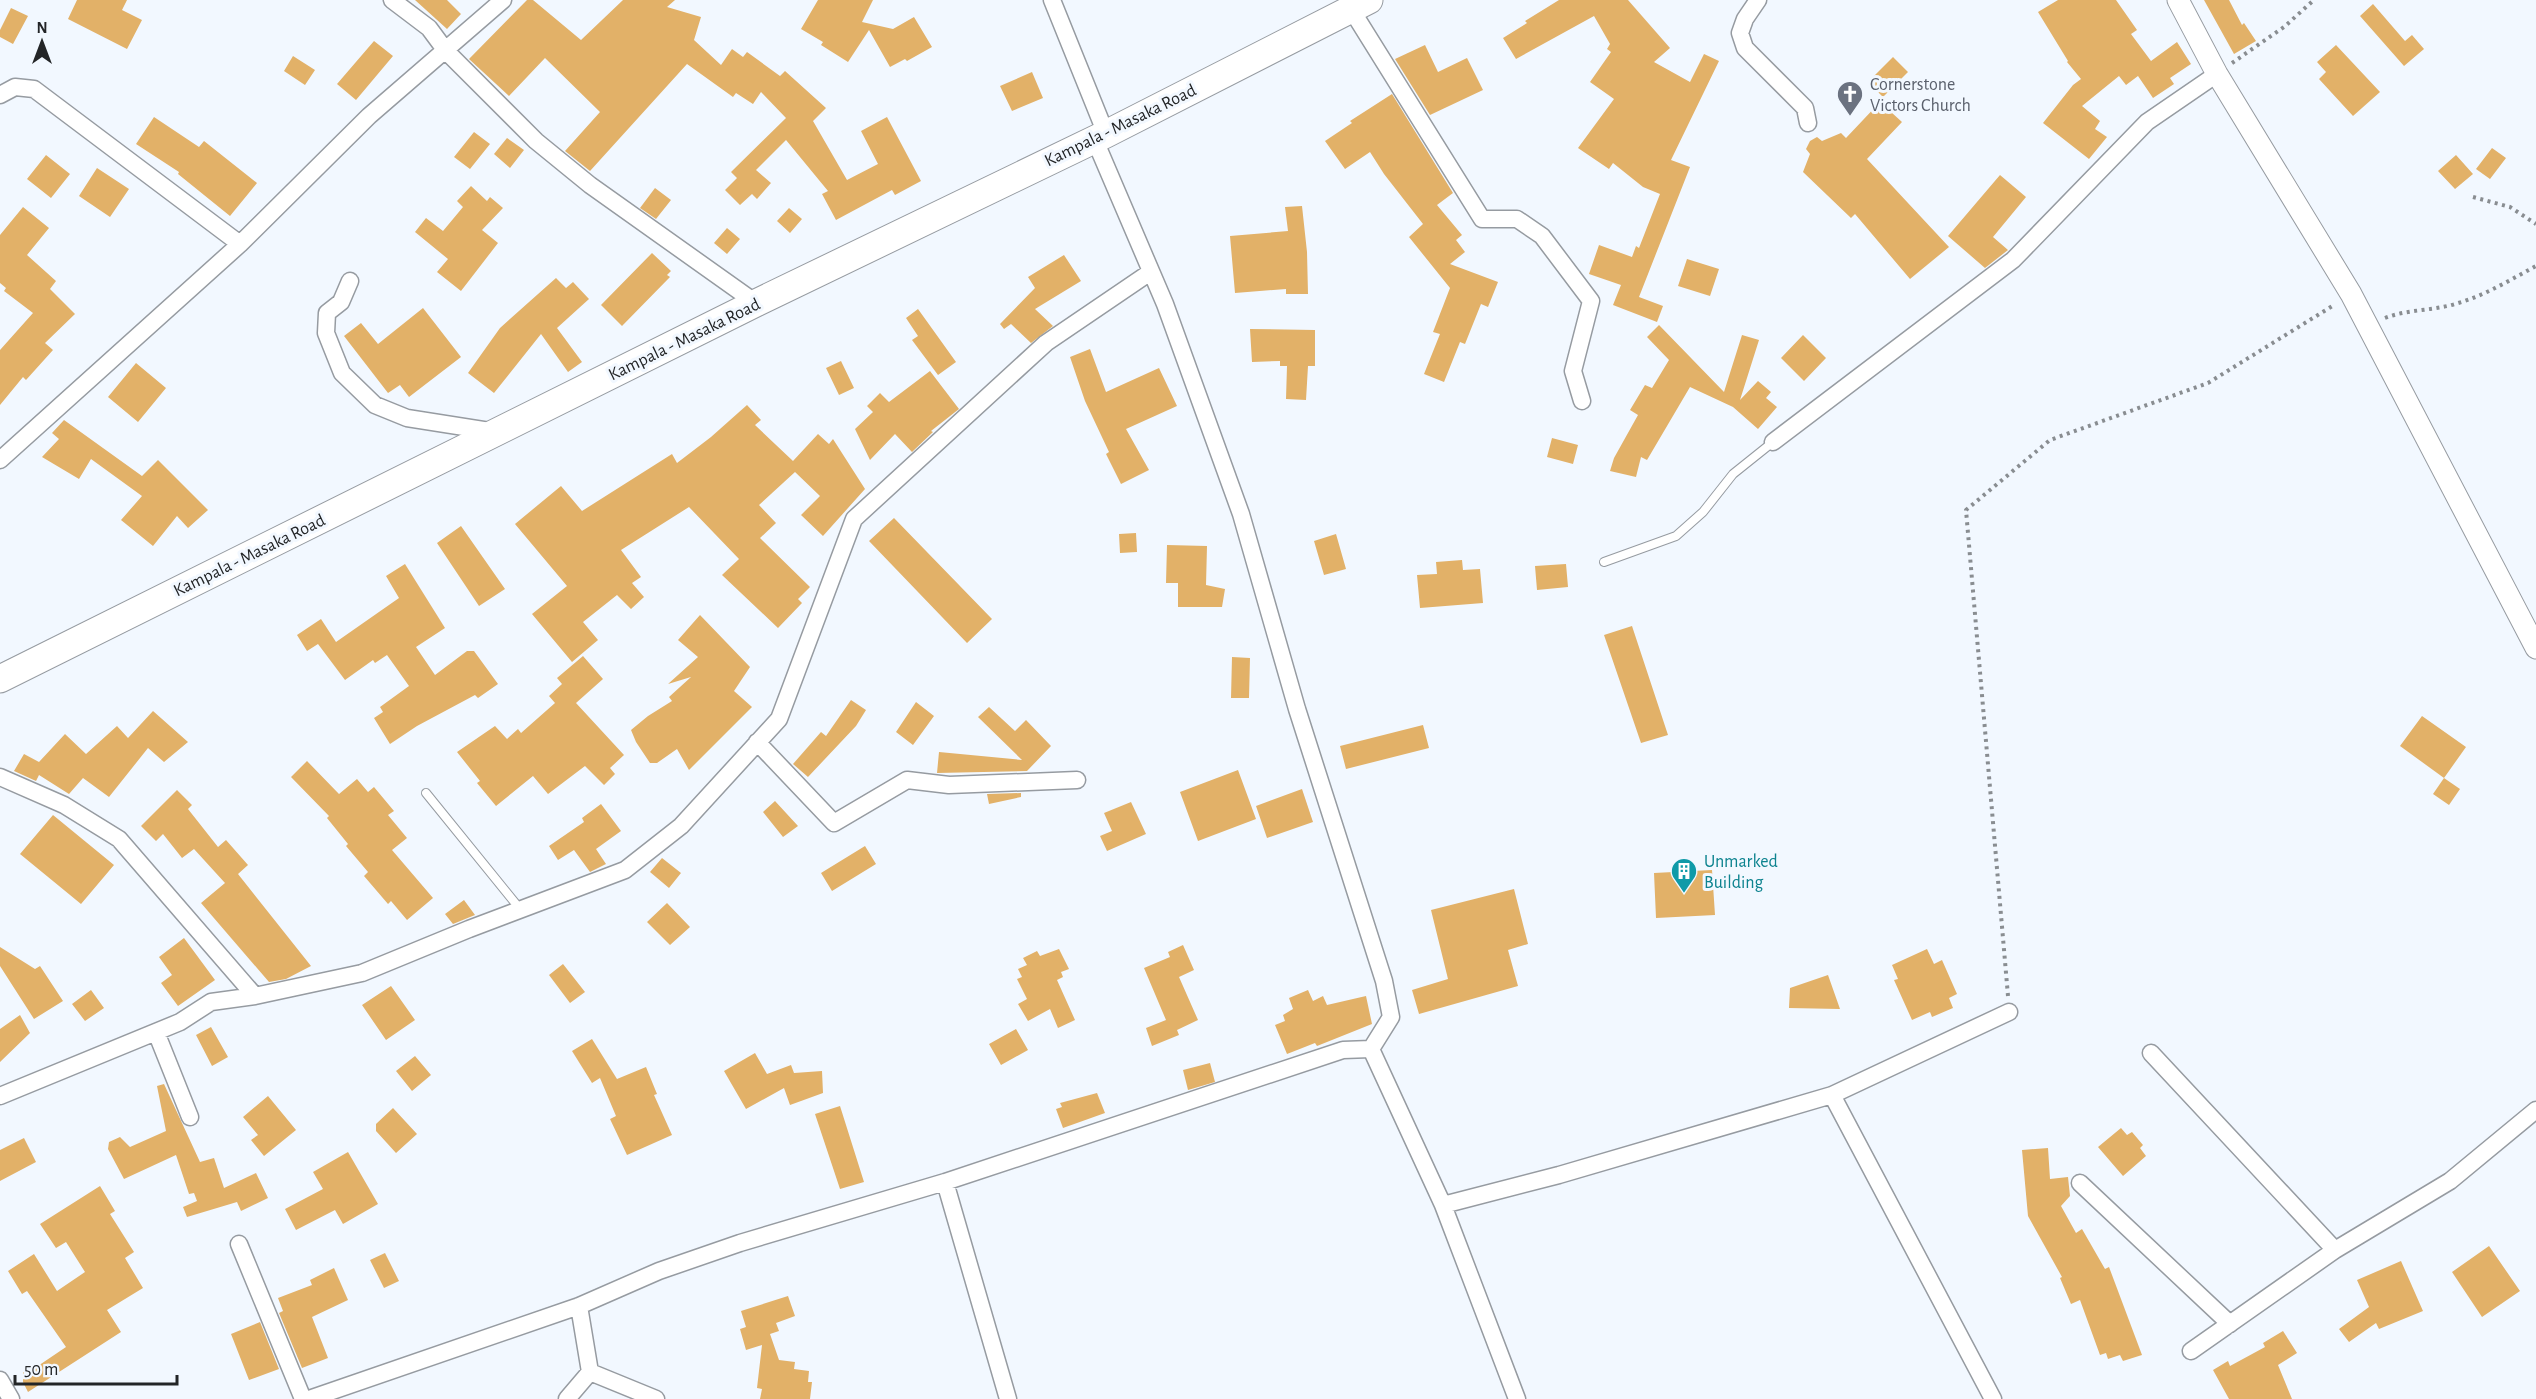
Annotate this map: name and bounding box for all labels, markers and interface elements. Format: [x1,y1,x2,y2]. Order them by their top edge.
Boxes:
north arrow [12,12,72,72]
text: N [36,20,48,36]
place label: Cornerstone Victors Church [1870,76,1971,115]
church icon: Cornerstone Victors Church [1835,79,1865,117]
street label: Kampala - Masaka Road [1042,81,1199,170]
street label: Kampala - Masaka Road [606,295,763,384]
street label: Kampala - Masaka Road [171,511,328,600]
place label: Unmarked Building [1704,853,1778,892]
building icon: Unmarked Building [1669,856,1699,894]
scale bar [15,1348,177,1386]
text: 50 m [24,1361,58,1379]

